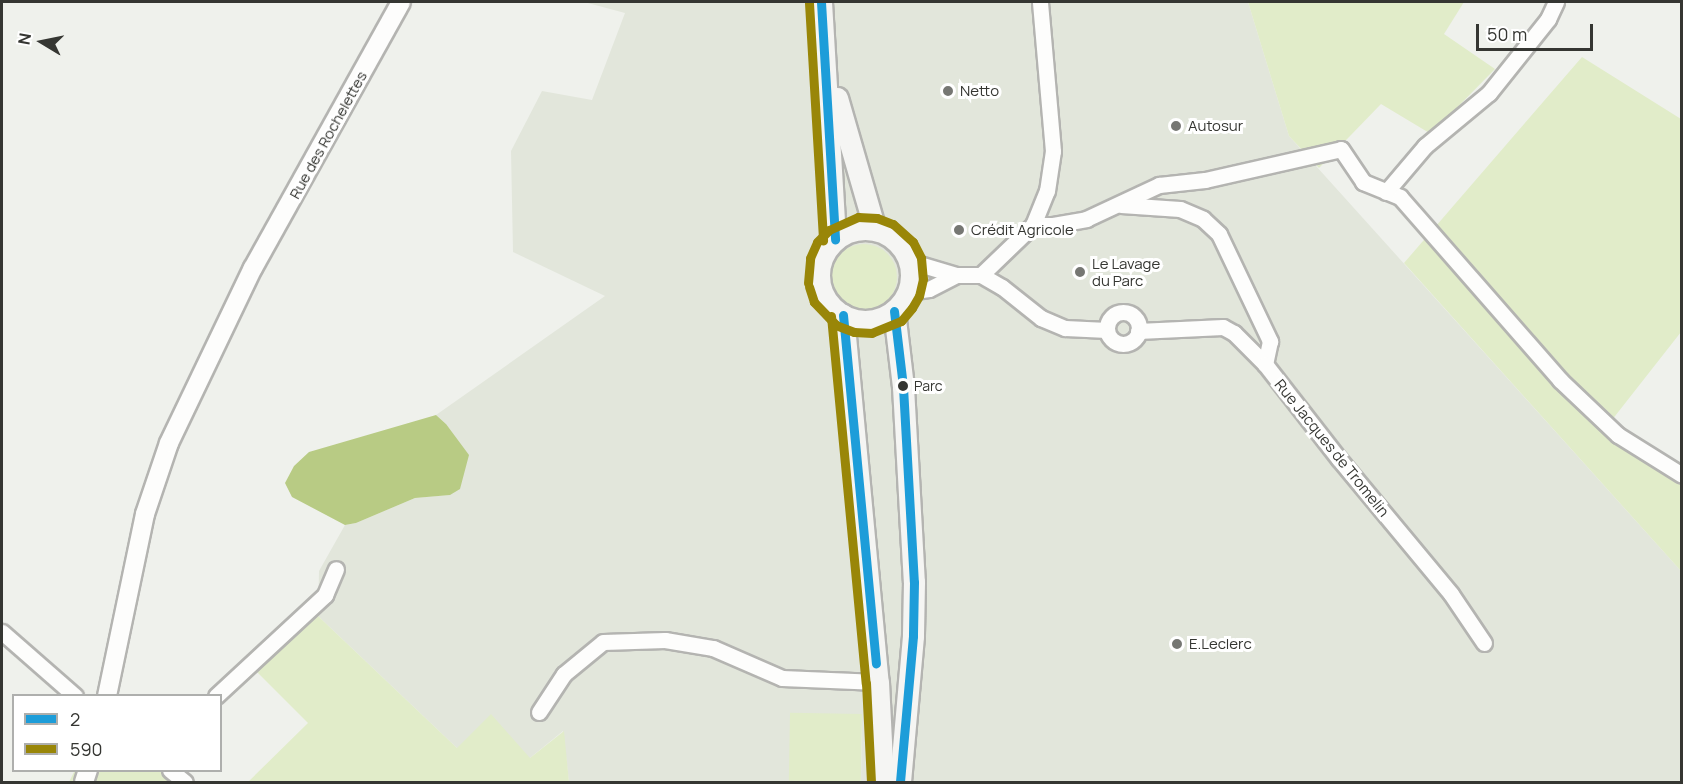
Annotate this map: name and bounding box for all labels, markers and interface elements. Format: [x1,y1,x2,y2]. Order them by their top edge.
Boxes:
north arrow [12,12,72,72]
scale bar [1479,12,1596,50]
text: 50 m [1487,22,1527,46]
text: N [12,31,36,46]
street label: Rue des Rochelettes [285,68,371,202]
place label: Netto [960,82,999,100]
marker: Netto [941,84,955,98]
place label: Autosur [1188,117,1243,135]
marker: Autosur [1169,119,1183,133]
place label: Crédit Agricole [971,221,1074,239]
marker: Crédit Agricole [952,223,966,237]
place label: Le Lavage du Parc [1092,254,1160,289]
marker: Le Lavage du Parc [1073,265,1087,279]
street label: Rue Jacques de Tromelin [1271,376,1393,520]
place label: Parc [914,378,943,394]
marker: Parc [897,380,909,392]
place label: E.Leclerc [1189,635,1252,653]
marker: E.Leclerc [1170,637,1184,651]
legend [12,694,222,772]
text: 2 [70,707,80,731]
text: 590 [70,737,103,761]

